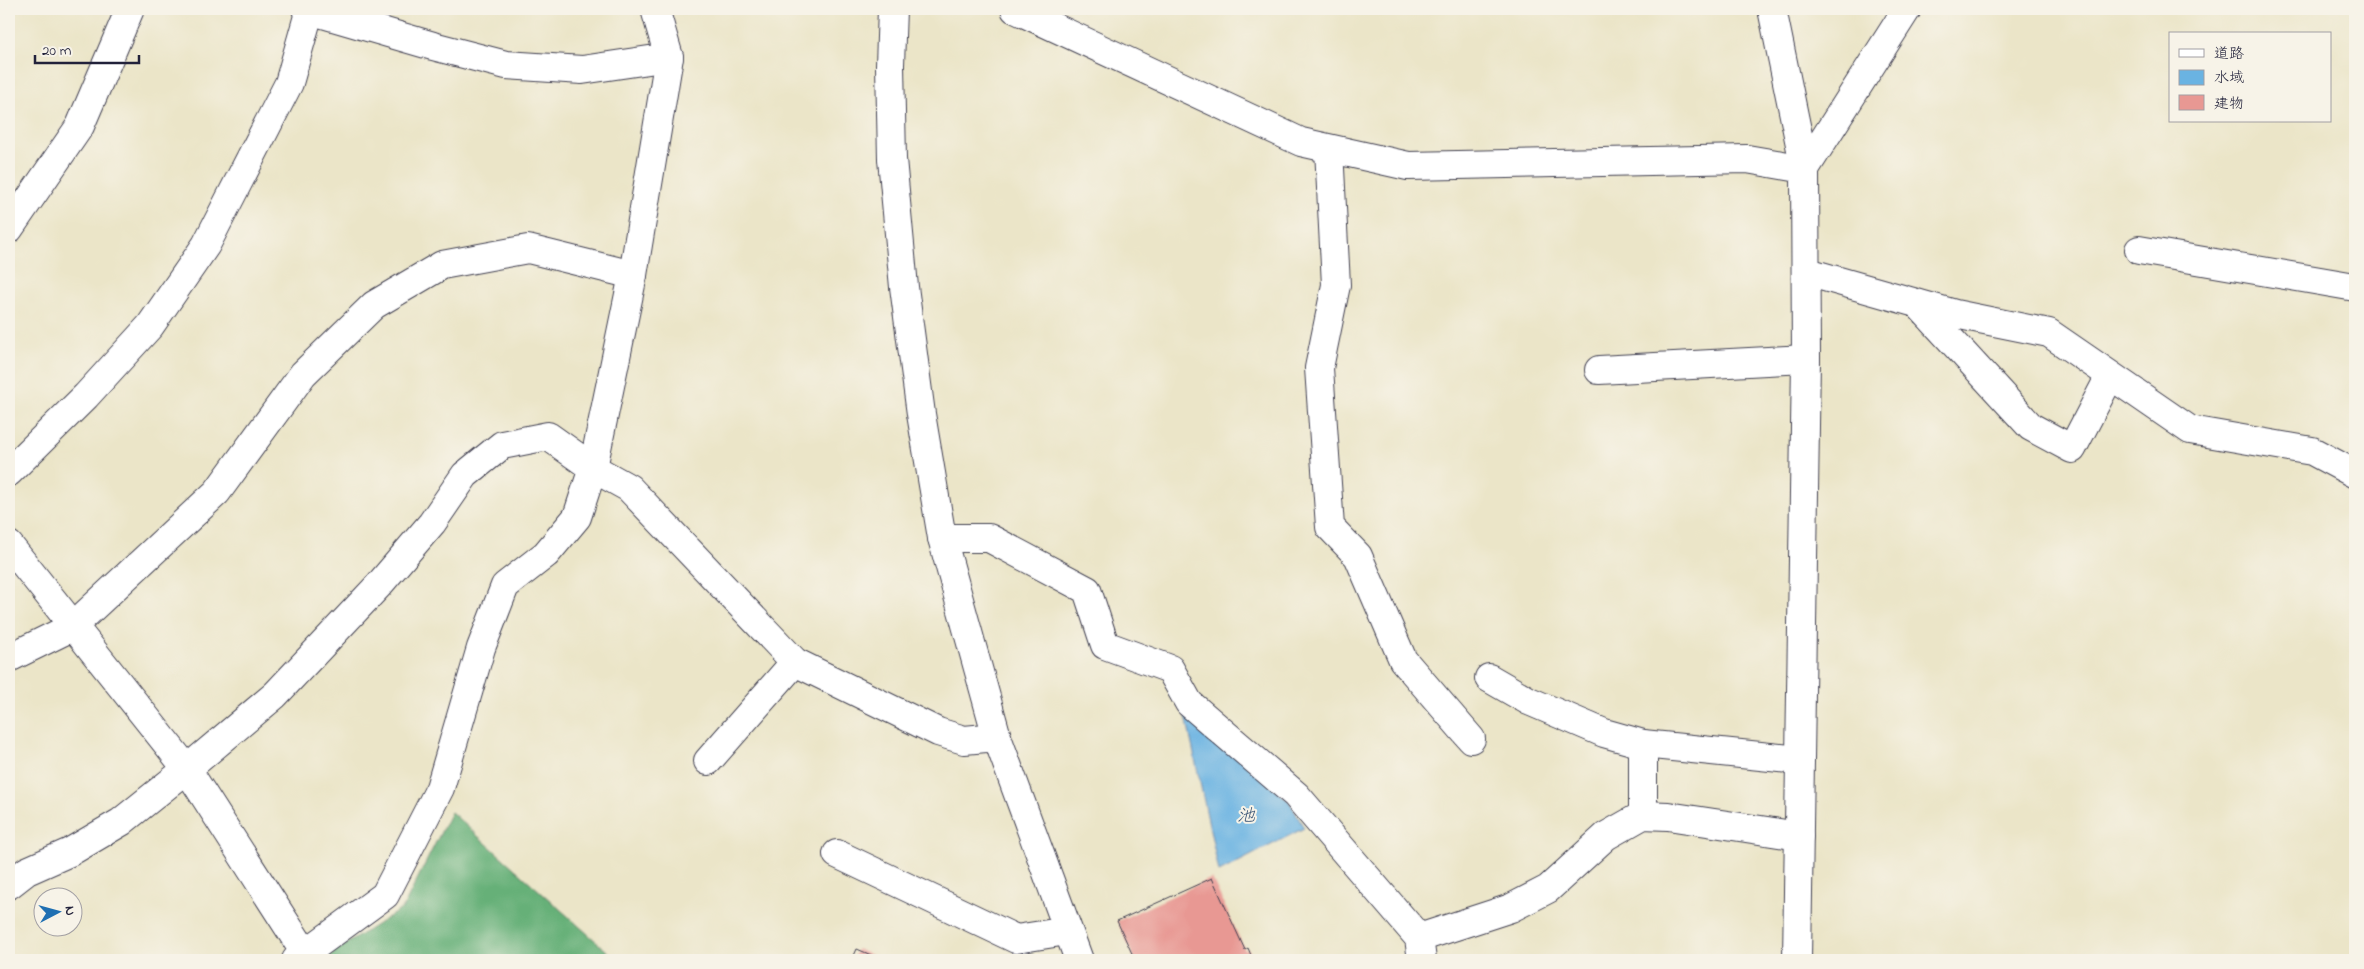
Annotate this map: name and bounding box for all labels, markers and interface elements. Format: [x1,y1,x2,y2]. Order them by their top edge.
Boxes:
scale bar [35,32,139,64]
legend [2169,32,2332,122]
text: 20 m [42,40,72,62]
text: 道路 [2214,43,2244,65]
text: 水域 [2214,67,2244,89]
text: 建物 [2214,93,2244,115]
water label: 池 [1237,804,1256,830]
north arrow [32,886,82,936]
text: N [59,905,80,917]

